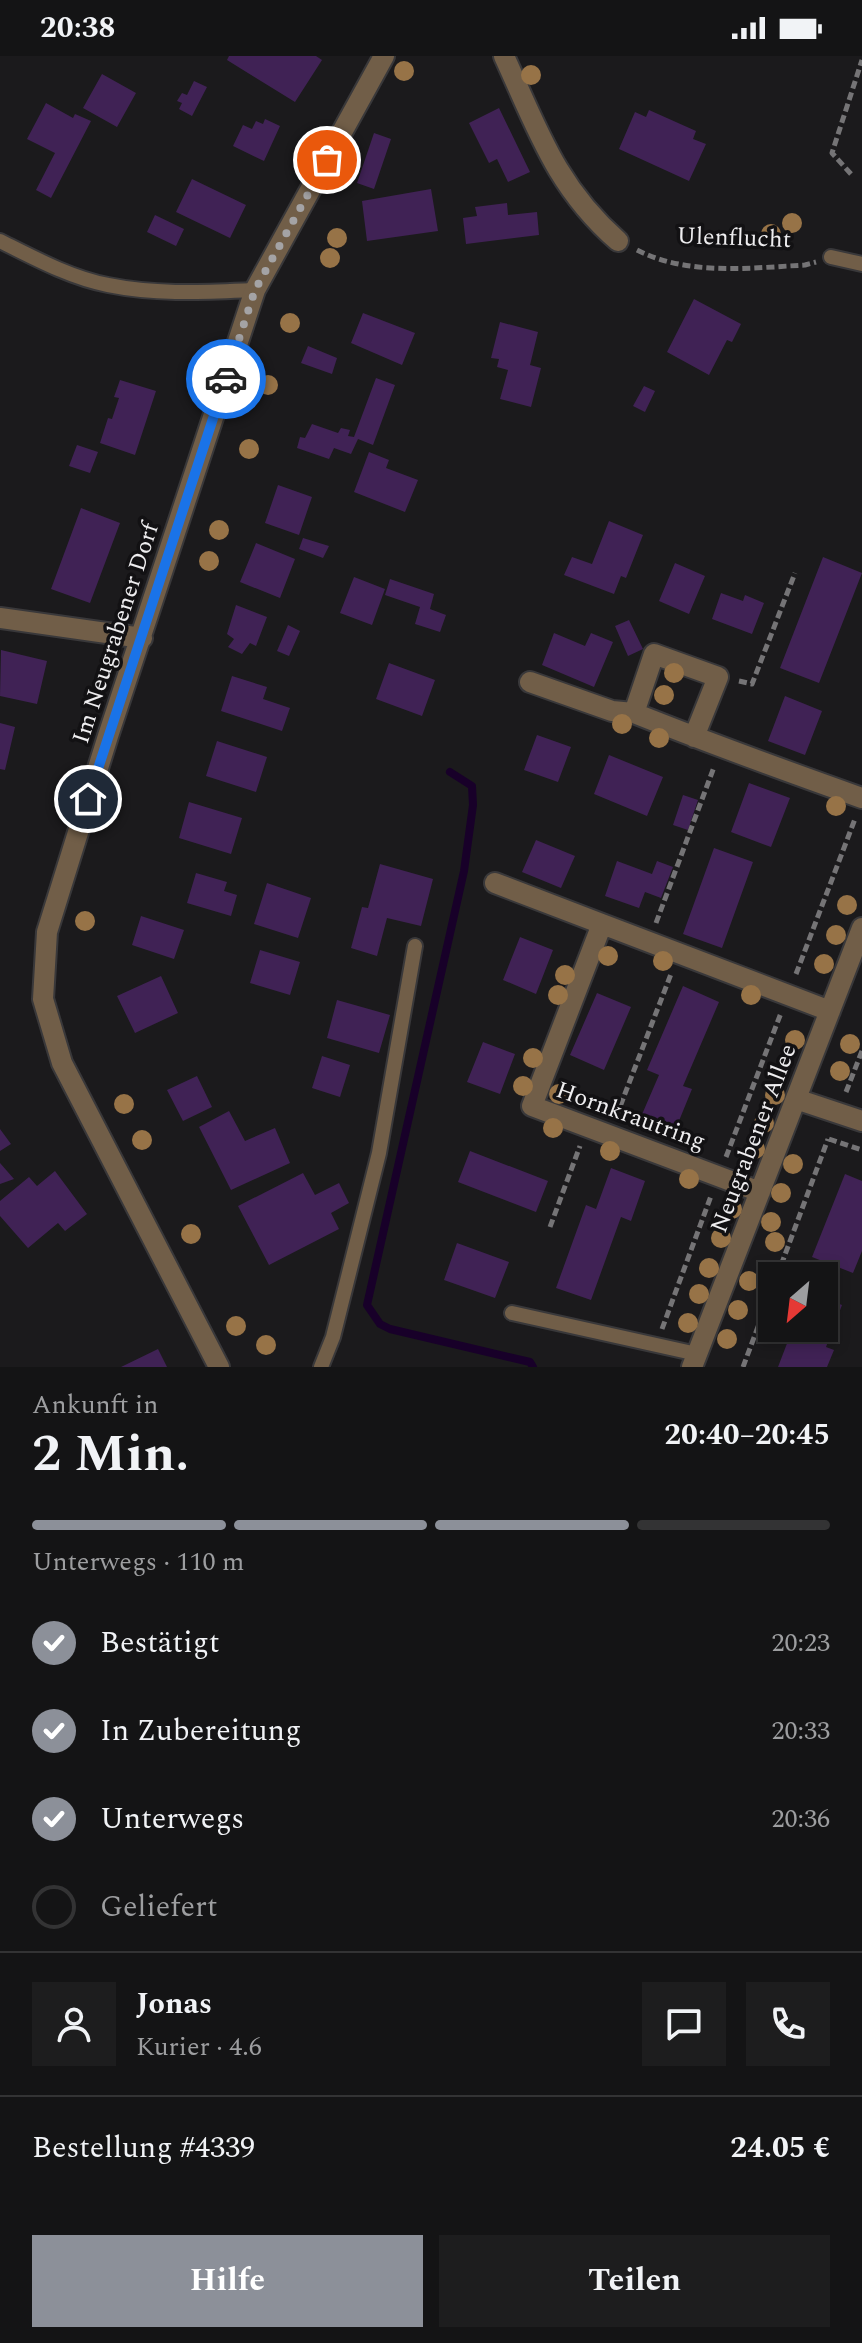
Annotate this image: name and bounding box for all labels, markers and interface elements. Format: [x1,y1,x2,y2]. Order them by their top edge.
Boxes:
text: 20:38 [40,5,115,51]
pin [293,126,361,194]
icon: bag [305,138,349,182]
street label: Ulenflucht [676,218,792,258]
courier [186,339,266,419]
icon: car [204,357,248,401]
street label: Im Neugrabener Dorf [63,517,169,748]
pin [54,765,122,833]
icon: home [66,777,110,821]
street label: Neugrabener Allee [701,1039,807,1238]
street label: Hornkrautring [551,1072,711,1160]
north arrow [758,1262,838,1342]
map controls [758,1262,838,1342]
text: Ankunft in [32,1385,158,1425]
text: 20:40–20:45 [664,1412,830,1458]
text: 2 Min. [32,1415,189,1494]
text: Unterwegs · 110 m [32,1542,244,1582]
text: Bestätigt [100,1620,220,1666]
icon: check [32,1621,76,1665]
text: 20:23 [771,1623,830,1663]
text: In Zubereitung [100,1708,301,1754]
icon: check [32,1709,76,1753]
text: 20:33 [771,1711,830,1751]
text: Unterwegs [100,1796,244,1842]
icon: check [32,1797,76,1841]
text: 20:36 [771,1799,830,1839]
text: Geliefert [100,1884,218,1930]
text: Jonas [136,1981,212,2027]
button: person [32,1982,116,2066]
button: chat [642,1982,726,2066]
button: phone [746,1982,830,2066]
text: Kurier · 4.6 [136,2027,262,2067]
text: Bestellung #4339 [32,2125,255,2171]
text: 24.05 € [730,2125,830,2171]
button: Hilfe [32,2235,423,2327]
button: Teilen [439,2235,830,2327]

